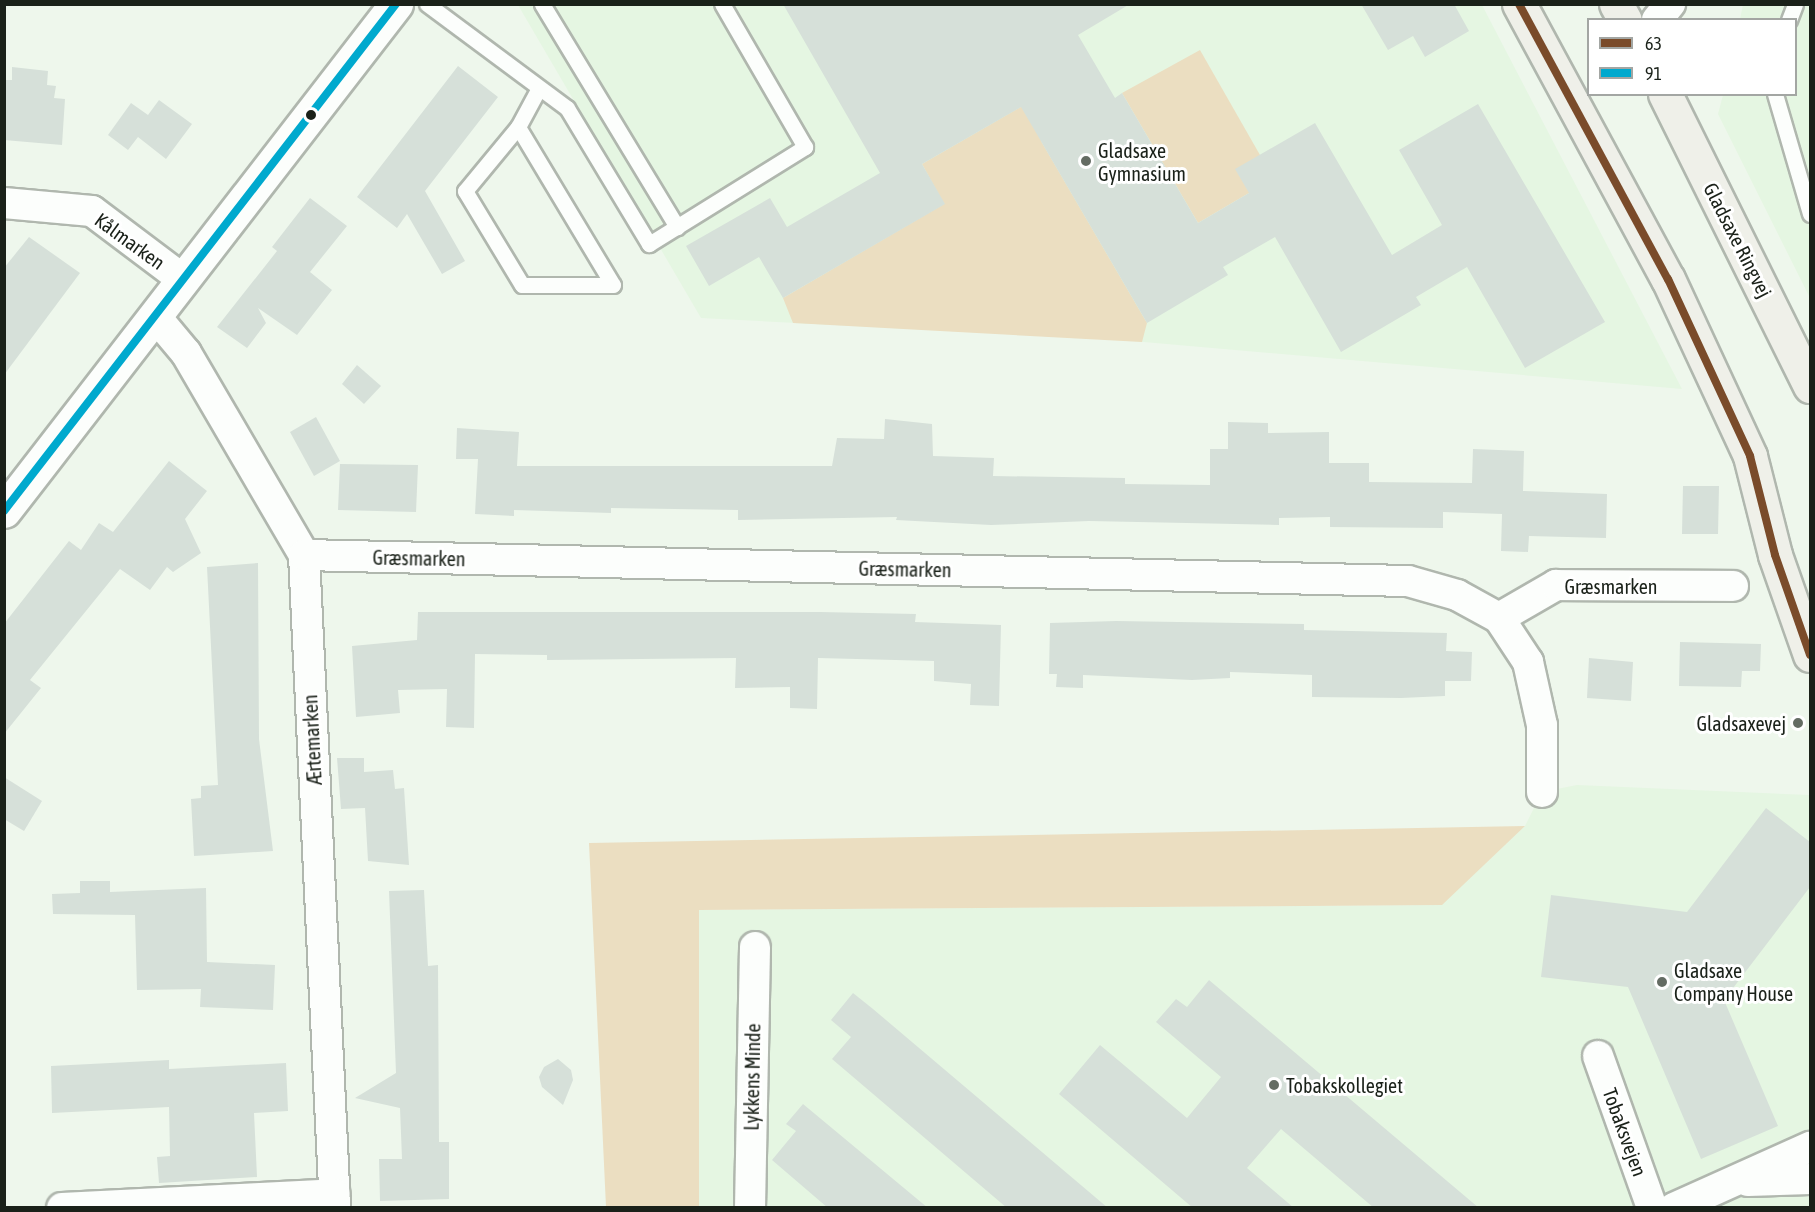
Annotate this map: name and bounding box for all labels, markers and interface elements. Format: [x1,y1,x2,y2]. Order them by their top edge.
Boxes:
legend [1587,18,1797,96]
text: 63 [1645,33,1662,54]
text: 91 [1645,63,1662,84]
unlabelled marker [305,109,317,121]
place label: Gladsaxe Gymnasium [1098,138,1186,185]
marker: Gladsaxe Gymnasium [1079,154,1093,168]
street label: Gladsaxe Ringvej [1699,179,1777,301]
street label: Kålmarken [90,208,170,274]
street label: Græsmarken [372,545,466,571]
street label: Græsmarken [858,556,952,582]
street label: Græsmarken [1565,574,1657,598]
street label: Ærtemarken [298,694,326,786]
place label: Gladsaxevej [1696,711,1786,735]
marker: Gladsaxevej [1791,716,1805,730]
place label: Gladsaxe Company House [1674,958,1793,1005]
marker: Gladsaxe Company House [1655,975,1669,989]
street label: Lykkens Minde [739,1023,765,1131]
place label: Tobakskollegiet [1286,1073,1403,1097]
marker: Tobakskollegiet [1267,1078,1281,1092]
street label: Tobaksvejen [1598,1085,1652,1179]

